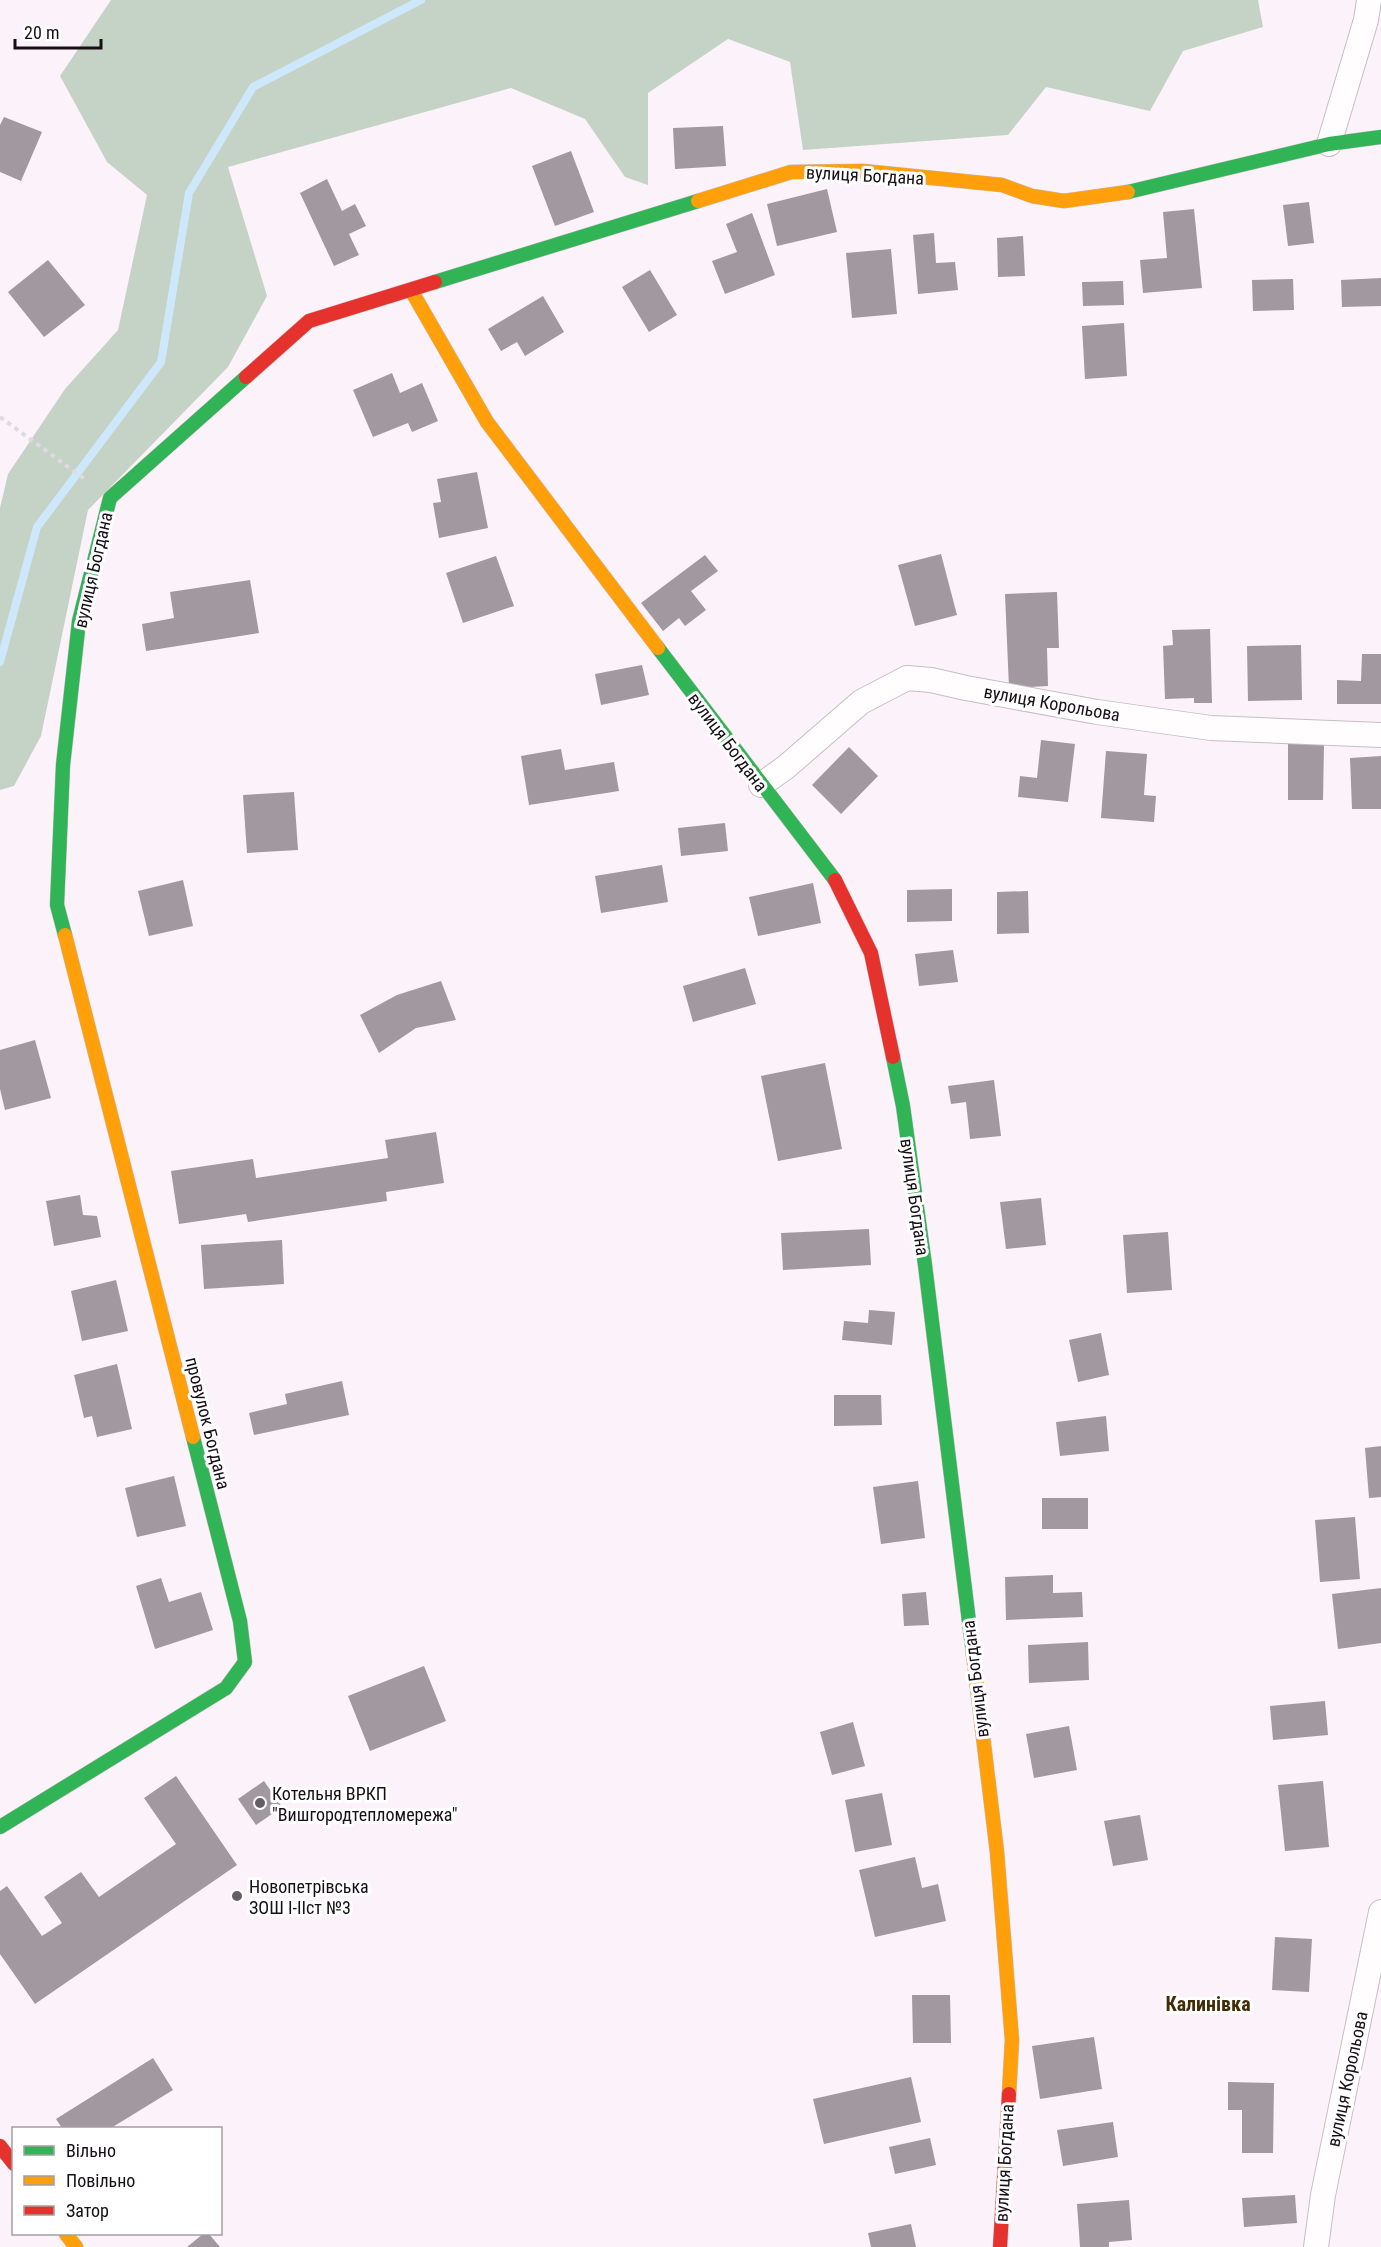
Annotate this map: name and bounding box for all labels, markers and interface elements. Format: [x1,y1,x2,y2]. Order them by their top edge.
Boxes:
scale bar [15,12,100,50]
text: 20 m [24,22,59,43]
street label: вулиця Богдана [806,161,924,189]
street label: вулиця Богдана [69,510,117,630]
street label: вулиця Корольова [982,681,1122,725]
street label: вулиця Богдана [684,689,772,795]
street label: вулиця Богдана [896,1137,934,1257]
street label: провулок Богдана [181,1355,235,1491]
street label: вулиця Богдана [957,1619,993,1739]
place label: Котельня ВРКП "Вишгородтепломережа" [272,1783,458,1825]
marker: Котельня ВРКП "Вишгородтепломережа" [253,1796,267,1810]
place label: Новопетрівська ЗОШ I-IIст №3 [249,1876,369,1918]
marker: Новопетрівська ЗОШ I-IIст №3 [230,1889,244,1903]
district label: Калинівка [1165,1992,1251,2016]
street label: вулиця Корольова [1322,2009,1372,2149]
street label: вулиця Богдана [990,2104,1018,2222]
legend [12,2127,222,2235]
text: Вільно [66,2140,116,2161]
text: Повільно [66,2170,135,2191]
text: Затор [66,2200,109,2221]

